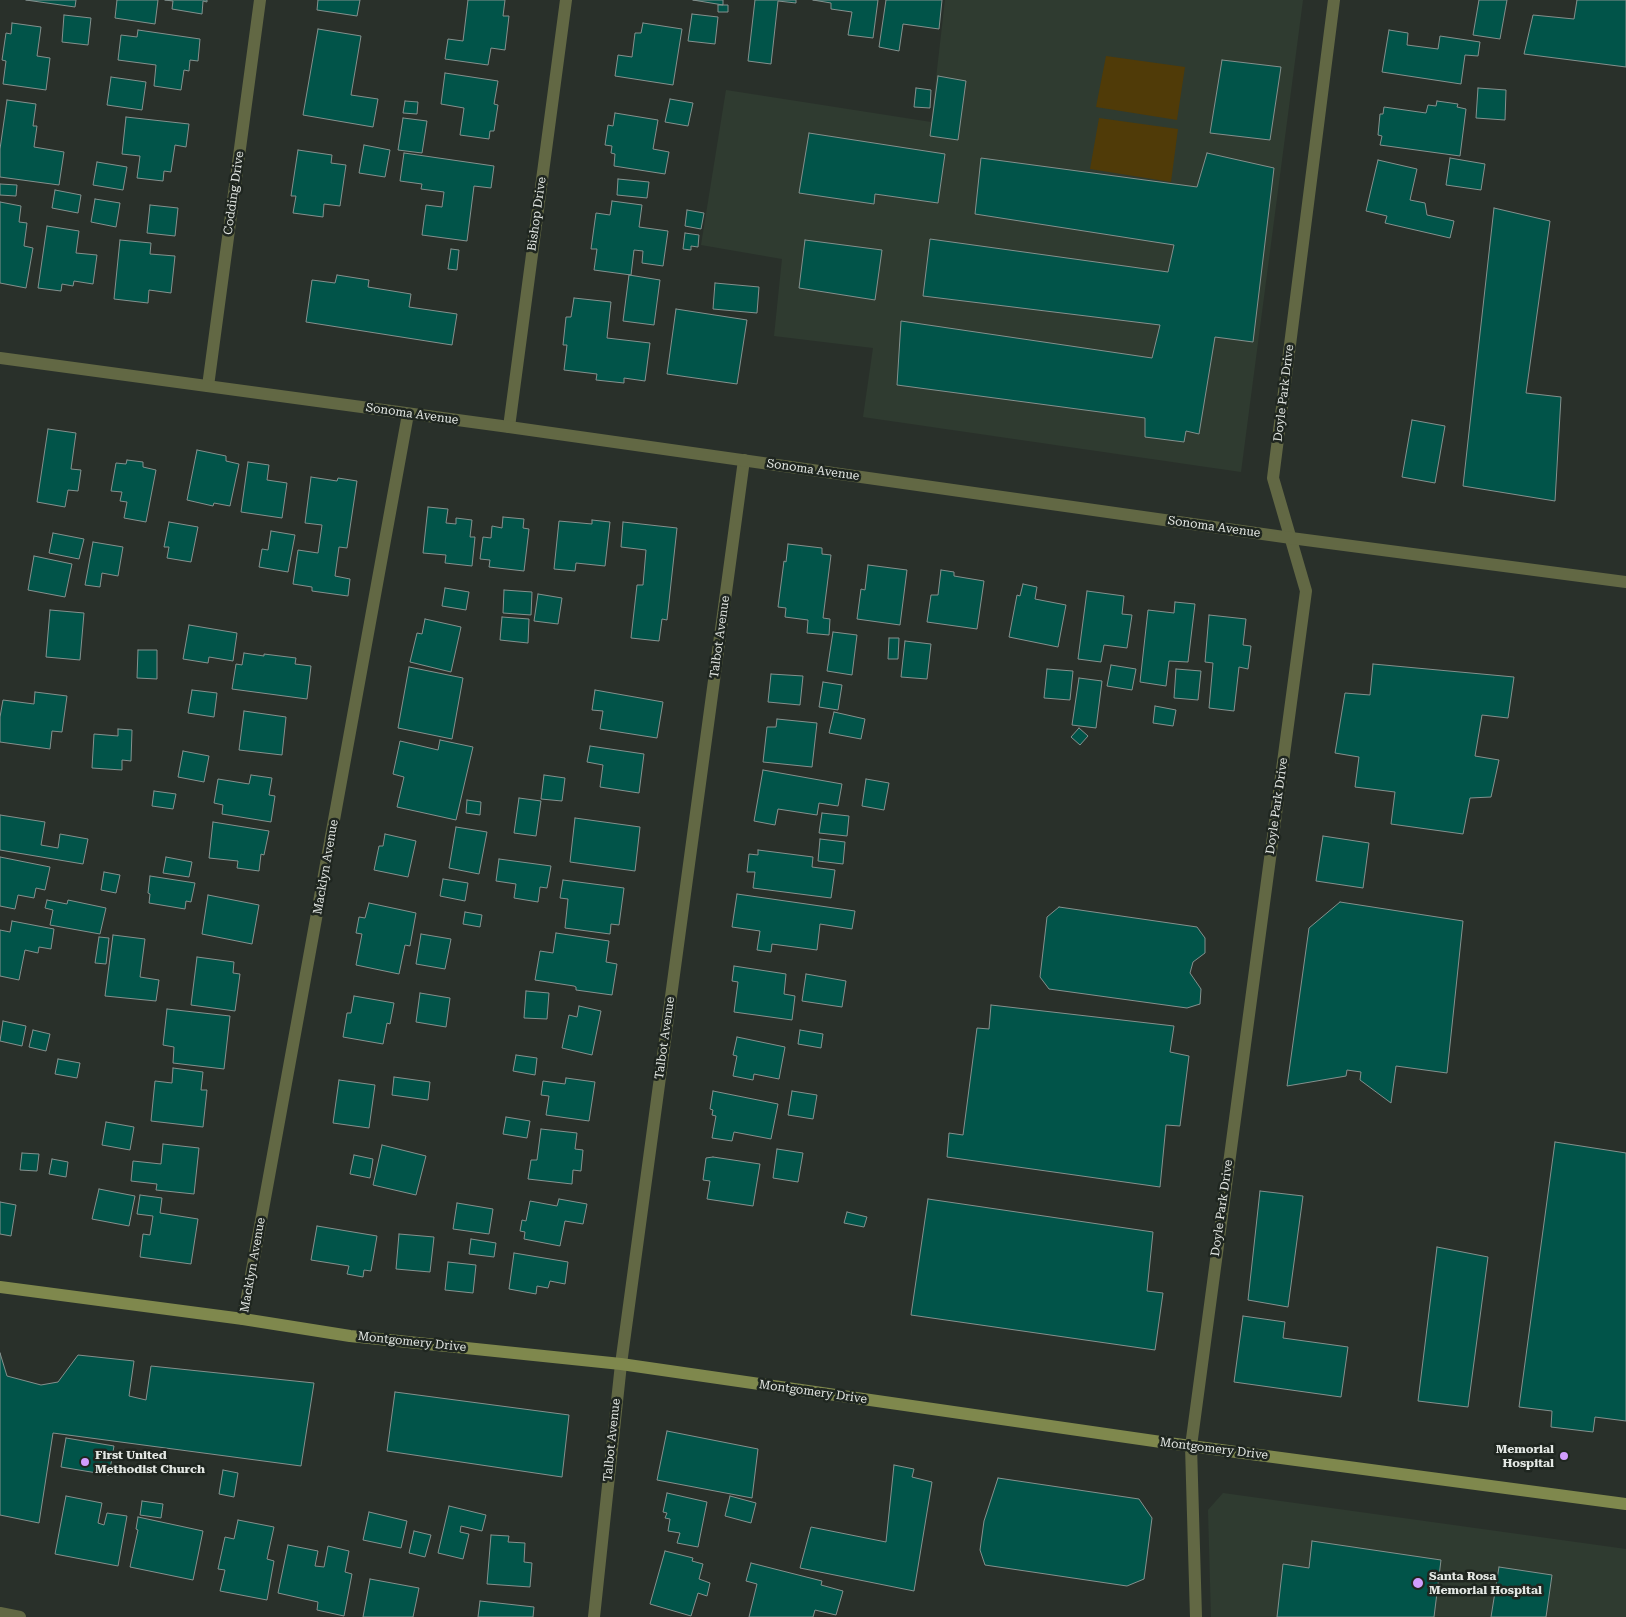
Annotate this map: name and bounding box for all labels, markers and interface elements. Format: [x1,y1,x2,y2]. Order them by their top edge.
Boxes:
street label: Codding Drive [221,150,247,236]
street label: Bishop Drive [525,176,549,252]
street label: Doyle Park Drive [1271,344,1297,442]
street label: Sonoma Avenue [365,400,459,428]
street label: Sonoma Avenue [766,456,860,484]
street label: Sonoma Avenue [1167,513,1261,541]
street label: Talbot Avenue [707,595,733,679]
street label: Doyle Park Drive [1263,757,1291,855]
street label: Macklyn Avenue [311,818,341,916]
street label: Talbot Avenue [652,996,678,1080]
street label: Doyle Park Drive [1208,1159,1236,1257]
street label: Macklyn Avenue [238,1216,268,1314]
street label: Montgomery Drive [357,1329,467,1355]
street label: Montgomery Drive [758,1377,868,1407]
street label: Talbot Avenue [600,1398,624,1482]
street label: Montgomery Drive [1159,1435,1269,1463]
place label: Memorial Hospital [1496,1442,1554,1470]
place label: First United Methodist Church [95,1448,205,1476]
marker: Memorial Hospital [1558,1450,1570,1462]
marker: First United Methodist Church [79,1456,91,1468]
place label: Santa Rosa Memorial Hospital [1429,1569,1542,1597]
marker: Santa Rosa Memorial Hospital [1411,1576,1425,1590]

